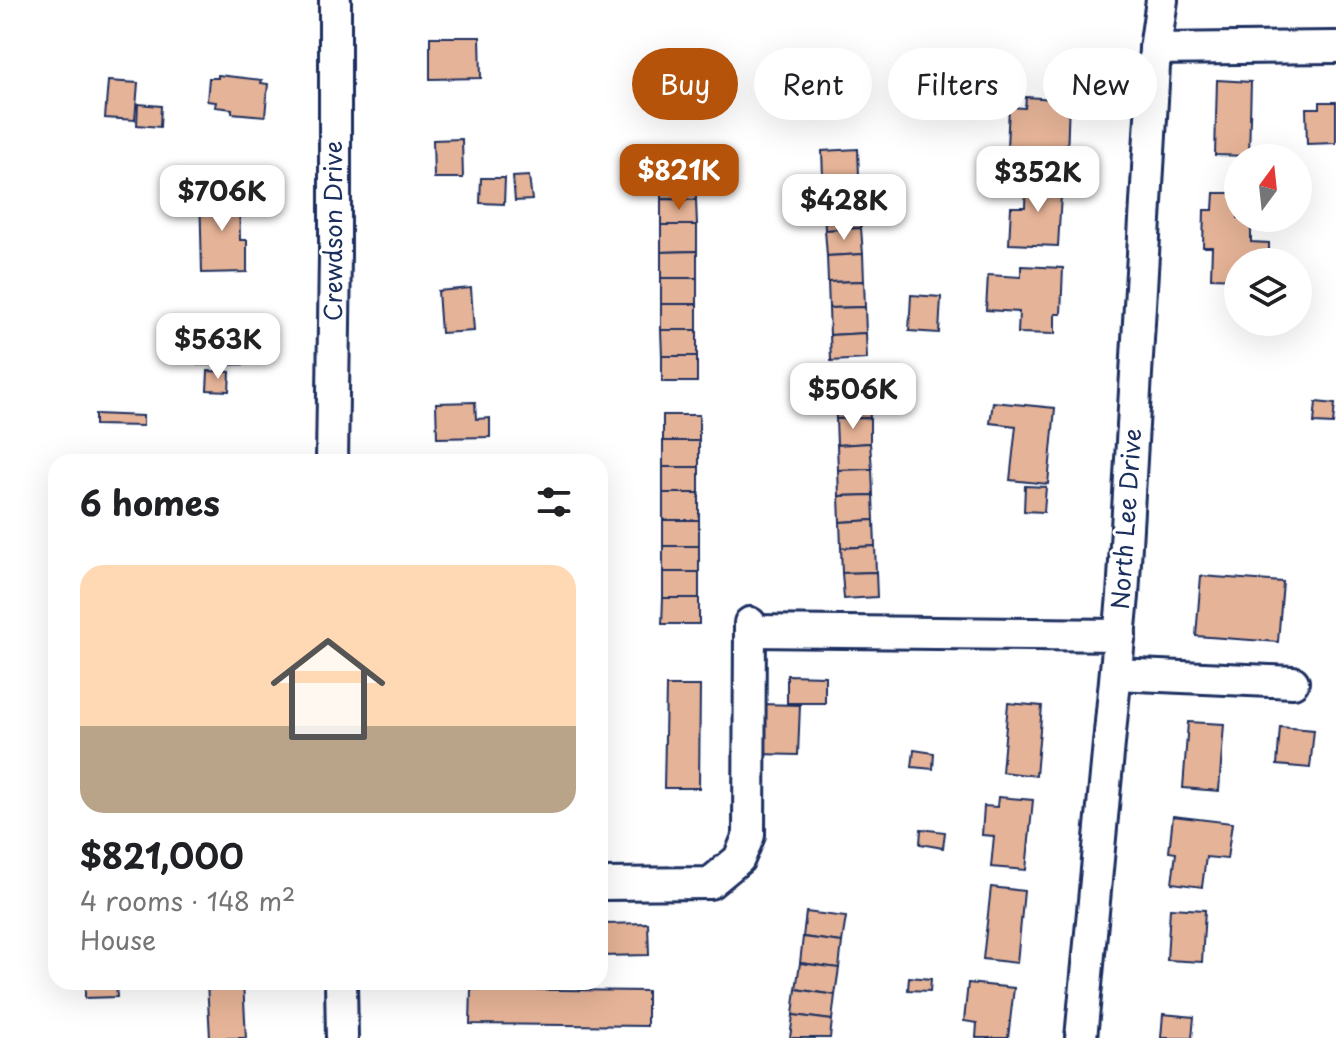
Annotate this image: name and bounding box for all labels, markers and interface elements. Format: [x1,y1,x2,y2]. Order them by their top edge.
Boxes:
chip: Buy [632,48,738,120]
chip: Rent [754,48,872,120]
chip: Filters [888,48,1027,120]
chip: New [1043,48,1157,120]
street label: Crewdson Drive [314,141,350,321]
pin: $821K [623,144,735,212]
north arrow [1224,144,1312,232]
map controls [1224,144,1312,336]
pin: $352K [982,146,1094,214]
text: $821K [638,150,720,189]
text: $352K [994,152,1082,191]
pin: $706K [166,165,278,233]
text: $706K [178,171,266,210]
pin: $428K [788,174,900,242]
text: $428K [800,180,888,219]
button: layers [1224,248,1312,336]
pin: $563K [162,313,274,381]
text: $563K [174,319,262,358]
pin: $506K [797,363,909,431]
text: $506K [808,369,898,408]
street label: North Lee Drive [1101,427,1149,611]
text: 6 homes [80,476,220,528]
icon: filters [532,480,576,524]
icon: home [256,617,400,761]
text: $821,000 [80,829,244,881]
text: 4 rooms · 148 m² [80,881,295,920]
text: House [80,920,156,959]

